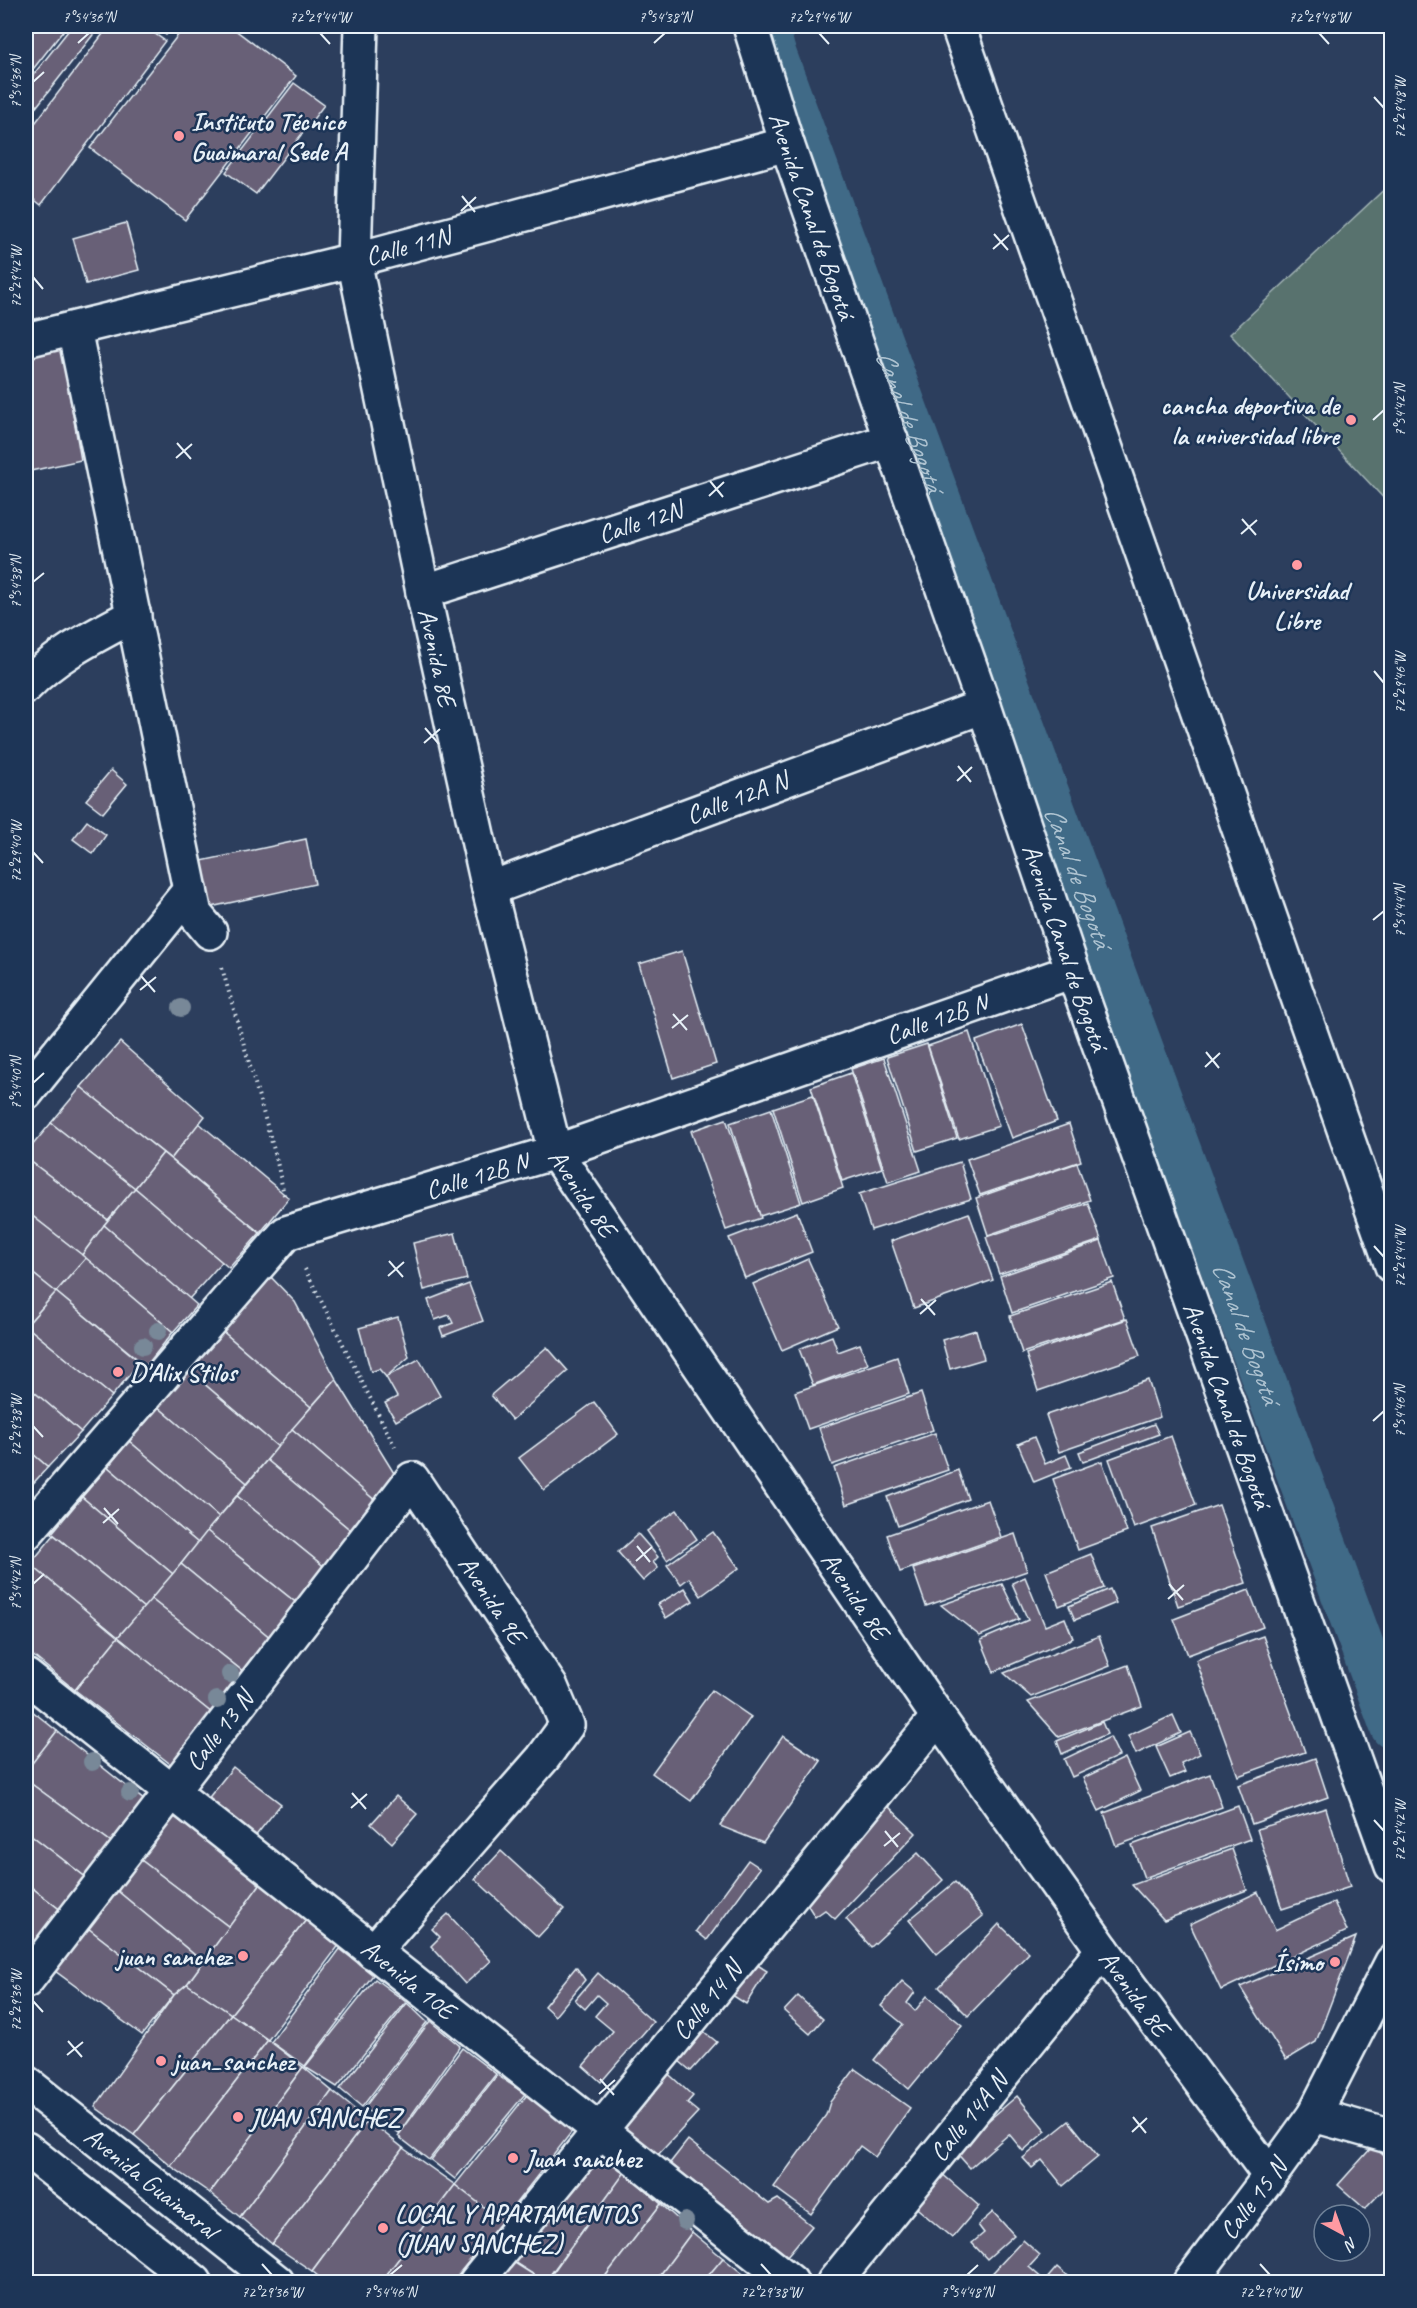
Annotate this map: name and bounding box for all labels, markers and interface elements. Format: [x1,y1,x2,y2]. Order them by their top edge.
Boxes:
text: 7°54'36"N [63,8,118,27]
text: 72°29'44"W [290,8,354,27]
text: 7°54'38"N [639,8,694,27]
text: 72°29'46"W [789,8,853,27]
text: 72°29'48"W [1289,8,1353,27]
text: 7°54'36"N [7,53,26,108]
text: 72°29'48"W [1391,74,1410,138]
place label: Instituto Técnico Guaimaral Sede A [191,105,349,168]
street label: Avenida Canal de Bogotá [761,109,864,326]
marker: Instituto Técnico Guaimaral Sede A [172,129,186,143]
street label: Calle 11N [362,218,458,273]
text: 72°29'42"W [7,243,26,307]
water label: Canal de Bogotá [868,345,954,502]
text: 7°54'42"N [1391,381,1410,436]
place label: cancha deportiva de la universidad libre [1160,389,1341,452]
marker: cancha deportiva de la universidad libre [1344,413,1358,427]
street label: Calle 12N [594,492,690,551]
text: 7°54'38"N [7,553,26,608]
marker: Universidad Libre [1290,558,1304,572]
place label: Universidad Libre [1246,574,1353,637]
street label: Avenida 8E [410,605,465,712]
text: 72°29'46"W [1391,649,1410,713]
street label: Calle 12A N [682,763,796,832]
water label: Canal de Bogotá [1037,801,1122,958]
text: 72°29'40"W [7,818,26,882]
street label: Avenida Canal de Bogotá [1015,840,1117,1058]
text: 7°54'44"N [1391,882,1410,937]
street label: Calle 12B N [882,985,996,1052]
text: 7°54'40"N [7,1054,26,1109]
street label: Avenida 8E [541,1143,626,1246]
street label: Calle 12B N [422,1144,536,1207]
text: 72°29'44"W [1391,1223,1410,1287]
water label: Canal de Bogotá [1205,1257,1290,1414]
street label: Avenida Canal de Bogotá [1176,1298,1280,1516]
place label: D'Alix Stilos [130,1356,239,1389]
marker: D'Alix Stilos [111,1365,125,1379]
text: 7°54'46"N [1391,1382,1410,1437]
text: 72°29'38"W [7,1392,26,1456]
street label: Avenida 8E [814,1545,898,1648]
street label: Avenida 9E [451,1549,535,1653]
text: 7°54'42"N [7,1555,26,1610]
street label: Calle 13 N [178,1681,263,1778]
text: 72°29'42"W [1391,1797,1410,1861]
street label: Avenida 10E [354,1932,464,2029]
place label: juan sanchez [114,1940,234,1973]
street label: Avenida 8E [1092,1943,1179,2045]
place label: Ísimo [1273,1946,1326,1979]
marker: juan sanchez [236,1949,250,1963]
street label: Calle 14 N [665,1951,752,2047]
marker: Ísimo [1328,1955,1342,1969]
text: 72°29'36"W [7,1967,26,2031]
place label: juan_sanchez [170,2045,297,2078]
marker: juan_sanchez [154,2054,168,2068]
street label: Calle 14A N [922,2062,1017,2168]
place label: JUAN SANCHEZ [248,2101,405,2134]
marker: JUAN SANCHEZ [231,2110,245,2124]
street label: Avenida Guaimaral [78,2120,228,2249]
place label: Juan sanchez [523,2142,643,2175]
street label: Calle 15 N [1212,2149,1297,2246]
marker: Juan sanchez [506,2151,520,2165]
place label: LOCAL Y APARTAMENTOS (JUAN SANCHEZ) [395,2197,642,2260]
north arrow [1312,2203,1372,2263]
marker: LOCAL Y APARTAMENTOS (JUAN SANCHEZ) [376,2221,390,2235]
text: N [1339,2233,1361,2256]
text: 72°29'36"W [242,2283,306,2302]
text: 7°54'46"N [364,2283,419,2302]
text: 72°29'38"W [741,2283,805,2302]
text: 7°54'48"N [941,2283,996,2302]
text: 72°29'40"W [1240,2283,1304,2302]

